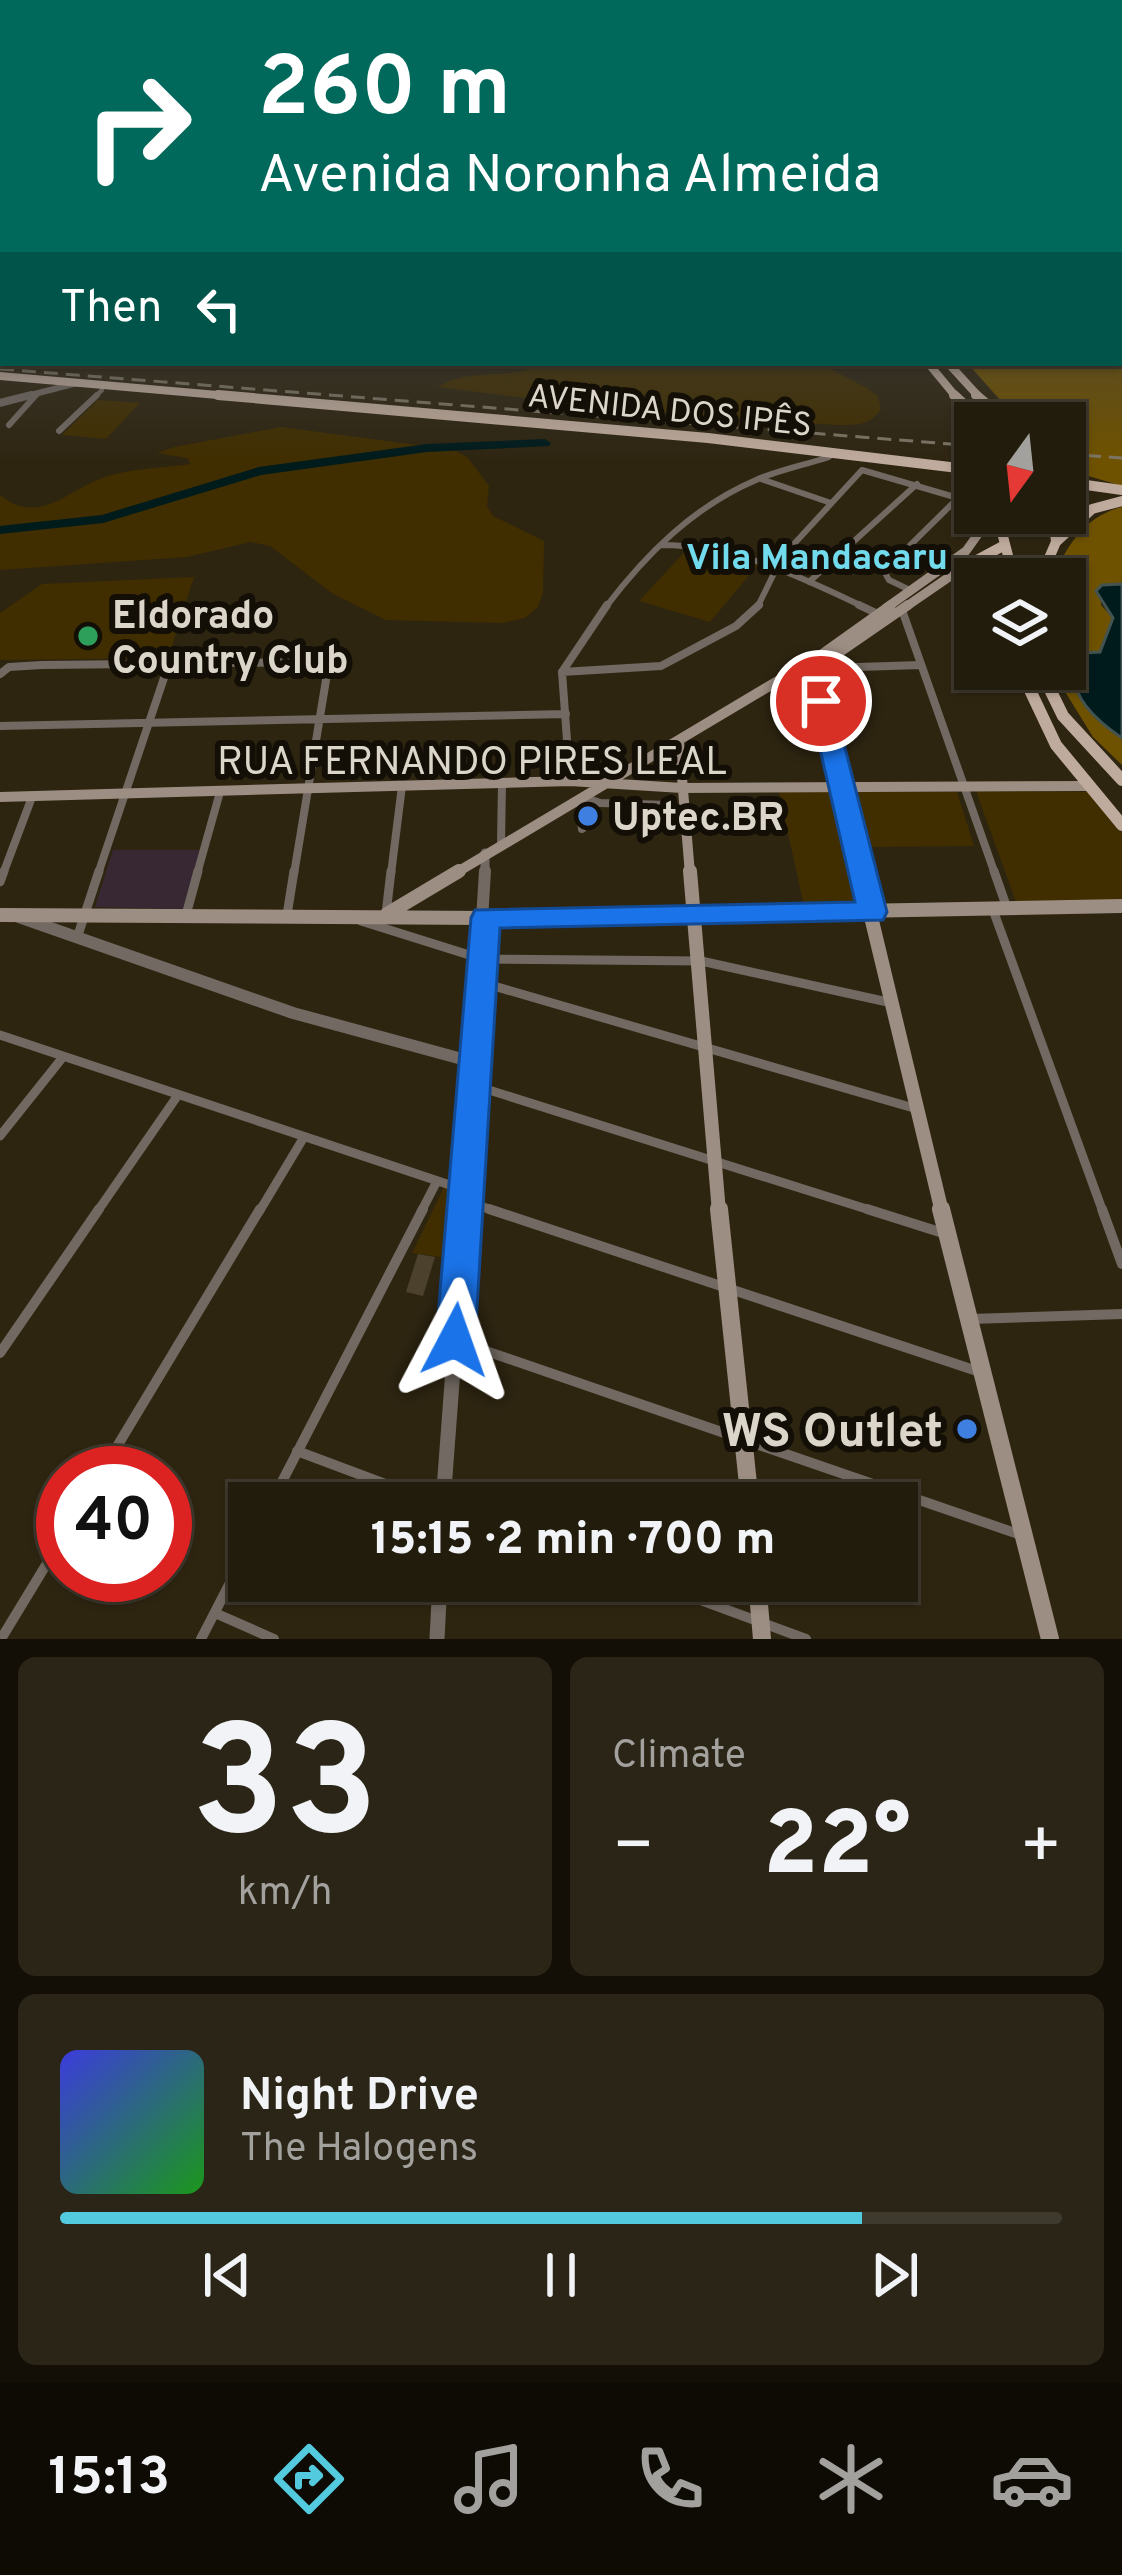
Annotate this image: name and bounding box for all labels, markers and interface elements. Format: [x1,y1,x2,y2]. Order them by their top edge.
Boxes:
text: 260 m [258,39,511,145]
icon: right [60,48,216,204]
text: Avenida Noronha Almeida [258,143,881,212]
icon: left [186,276,252,342]
text: Then [60,281,162,338]
street label: AVENIDA DOS IPÊS [525,376,814,449]
north arrow [954,402,1086,534]
map controls [954,402,1086,690]
district label: Vila Mandacaru [686,537,948,583]
button: layers [954,558,1086,690]
place label: Eldorado Country Club [112,594,349,688]
marker: Eldorado Country Club [75,623,101,649]
pin [770,650,872,752]
icon: arrive [788,668,854,734]
street label: RUA FERNANDO PIRES LEAL [217,740,727,789]
place label: Uptec.BR [612,796,784,845]
marker: Uptec.BR [575,803,601,829]
position arrow [392,1277,518,1403]
place label: WS Outlet [722,1404,943,1464]
marker: WS Outlet [954,1416,980,1442]
speed limit sign: 40 [36,1446,192,1602]
text: 15:15 · 2 min · 700 m [371,1513,775,1570]
text: 33 [191,1693,379,1891]
text: Climate [612,1733,746,1782]
text: 22° [763,1793,911,1906]
text: − [612,1808,655,1891]
text: + [1019,1808,1062,1891]
text: km/h [238,1870,332,1919]
text: Night Drive [240,2069,479,2126]
text: The Halogens [240,2126,478,2175]
icon: previous [194,2242,260,2308]
icon: pause [528,2242,594,2308]
icon: next [862,2242,928,2308]
icon: directions [267,2437,351,2521]
icon: music [447,2437,531,2521]
icon: phone [628,2437,712,2521]
icon: climate [809,2437,893,2521]
icon: car [990,2437,1074,2521]
text: 15:13 [48,2445,170,2514]

